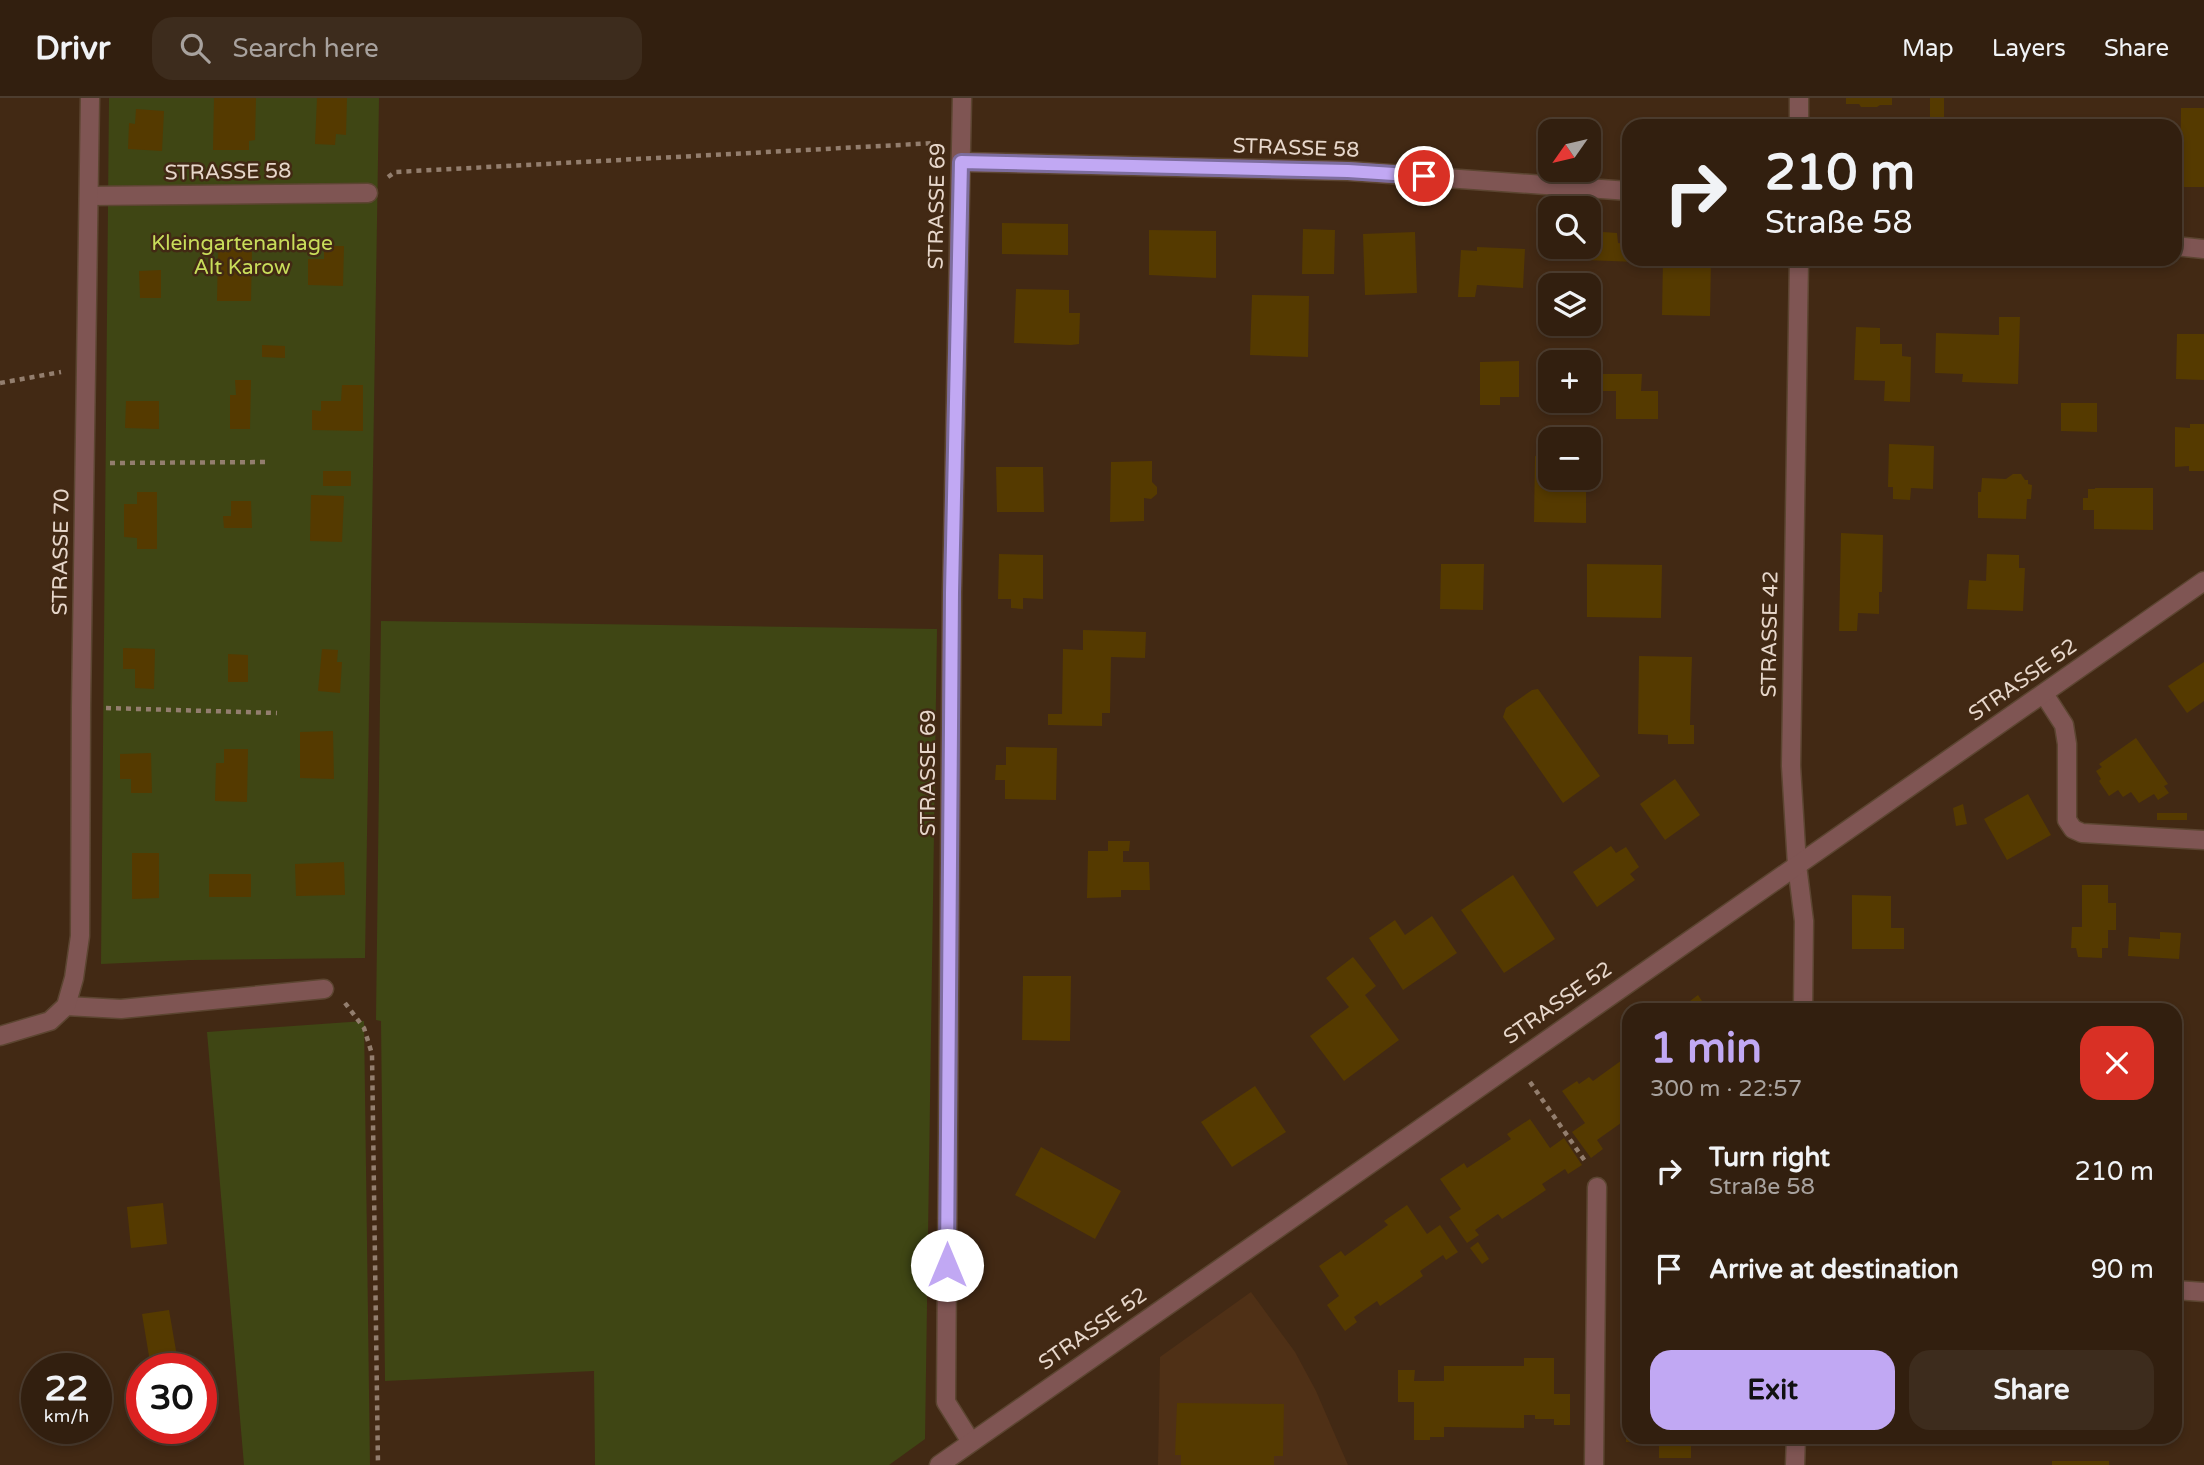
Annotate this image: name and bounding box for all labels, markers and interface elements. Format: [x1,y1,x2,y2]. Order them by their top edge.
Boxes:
search box [152,17,642,80]
text: Drivr [35,29,110,68]
icon: search [176,29,214,67]
text: Search here [232,33,379,64]
text: Map [1902,34,1954,63]
text: Layers [1992,34,2066,63]
text: Share [2104,34,2169,63]
north arrow [1538,119,1601,182]
map controls [1538,119,1601,490]
street label: STRASSE 58 [1232,133,1360,163]
street label: STRASSE 69 [923,142,951,270]
text: 210 m [1765,144,1915,203]
pin [1394,146,1454,206]
icon: right [1650,147,1741,238]
icon: arrive [1405,157,1443,195]
street label: STRASSE 58 [164,158,292,186]
button: search [1538,196,1601,259]
text: Straße 58 [1765,204,1913,242]
park label: Kleingartenanlage Alt Karow [151,231,333,280]
button: layers [1538,273,1601,336]
button: + [1538,350,1601,413]
button: − [1538,427,1601,490]
street label: STRASSE 70 [47,488,75,616]
street label: STRASSE 42 [1756,570,1784,698]
street label: STRASSE 52 [1964,633,2082,727]
street label: STRASSE 69 [916,710,941,836]
street label: STRASSE 52 [1499,956,1617,1050]
text: 1 min [1650,1023,1762,1074]
button: close [2080,1026,2154,1100]
text: 300 m · 22:57 [1650,1075,1802,1103]
text: Turn right [1709,1142,1830,1173]
icon: right [1650,1152,1688,1190]
text: 210 m [2074,1156,2154,1187]
text: Straße 58 [1709,1173,1815,1201]
position arrow [910,1228,984,1302]
icon: arrive [1650,1250,1688,1288]
text: Arrive at destination [1709,1254,1959,1285]
text: 90 m [2091,1254,2154,1285]
street label: STRASSE 52 [1034,1282,1152,1376]
button: Exit [1650,1350,1895,1430]
button: Share [1909,1350,2154,1430]
speed limit sign: 30 [126,1353,217,1444]
text: 22 [45,1368,88,1410]
text: km/h [44,1405,89,1427]

